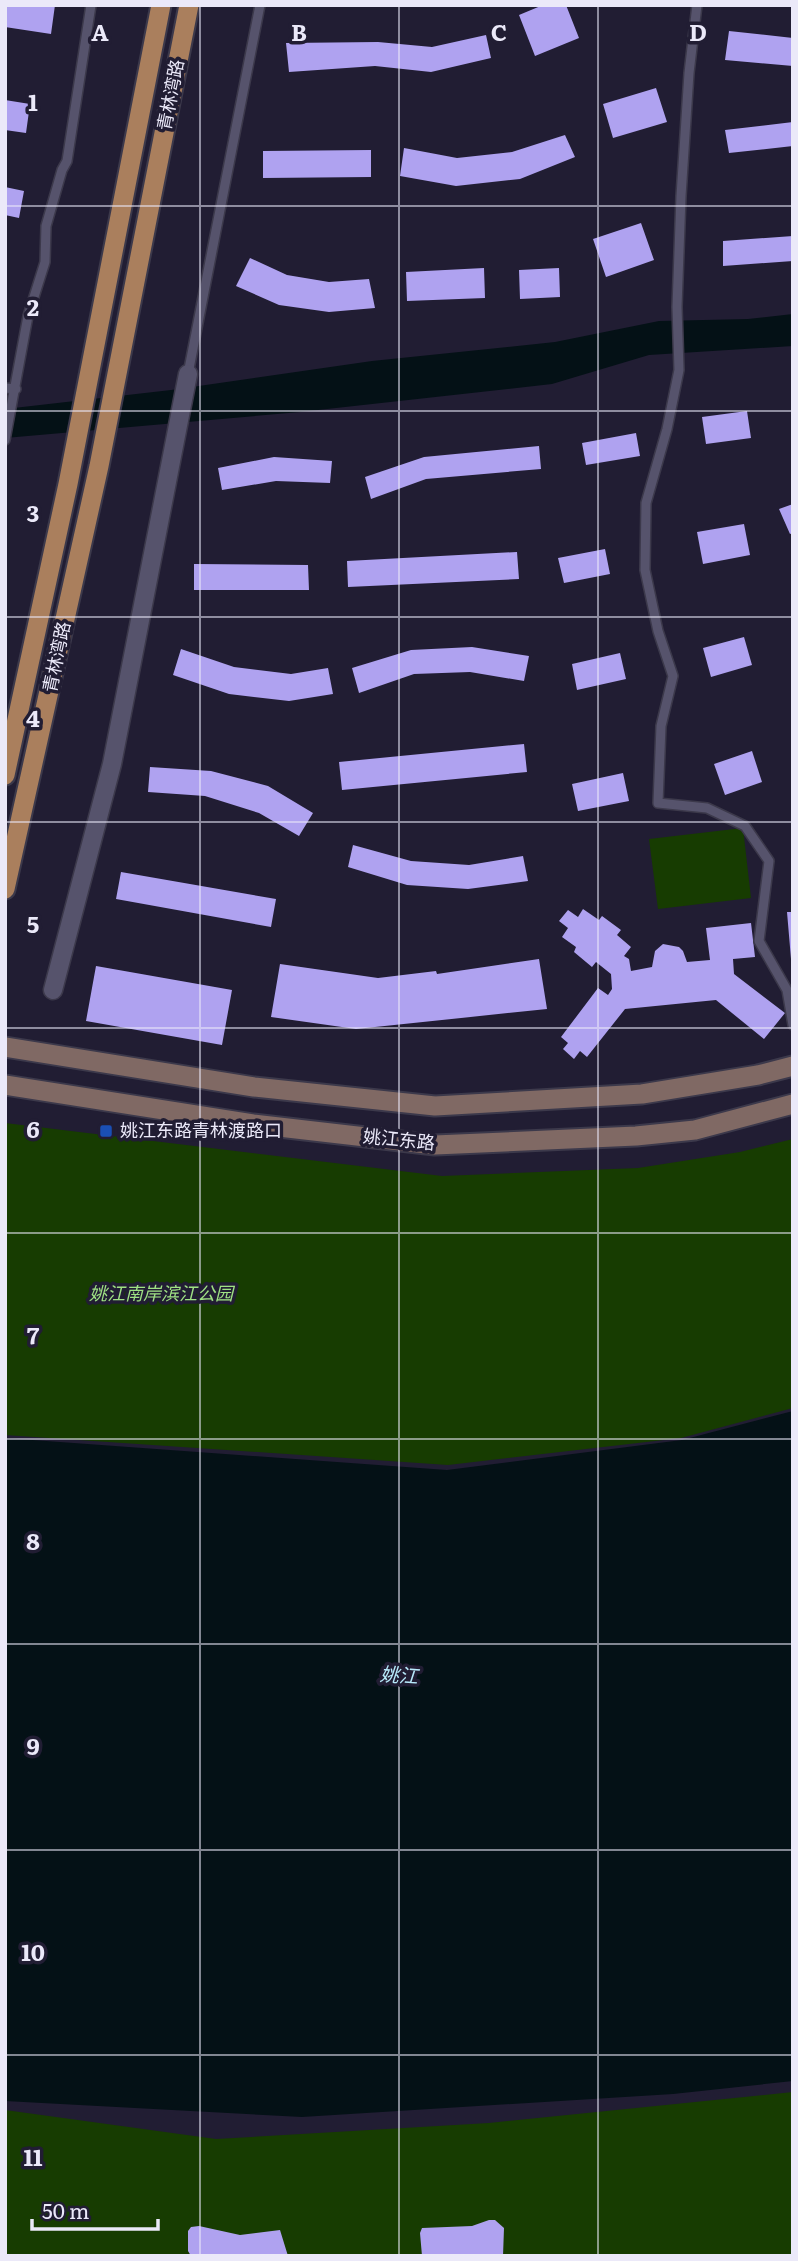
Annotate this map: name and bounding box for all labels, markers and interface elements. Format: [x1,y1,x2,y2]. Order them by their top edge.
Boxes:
text: A [91,14,109,48]
text: B [291,14,307,48]
text: C [491,14,507,48]
text: D [689,14,707,48]
street label: 青林湾路 [149,57,190,133]
text: 1 [28,84,38,118]
text: 2 [27,289,39,323]
text: 3 [27,495,39,529]
street label: 青林湾路 [35,619,76,695]
text: 4 [26,700,40,734]
text: 5 [27,906,39,940]
text: 6 [26,1111,40,1145]
place label: 姚江东路青林渡路口 [120,1116,282,1143]
street label: 姚江东路 [362,1121,436,1156]
marker: 姚江东路青林渡路口 [98,1123,114,1139]
park label: 姚江南岸滨江公园 [89,1279,236,1306]
text: 7 [27,1317,40,1351]
text: 8 [26,1523,40,1557]
water label: 姚江 [379,1659,421,1689]
text: 9 [26,1728,40,1762]
text: 10 [21,1934,45,1968]
text: 11 [23,2139,43,2173]
scale bar [32,2188,158,2232]
text: 50 m [42,2194,89,2225]

